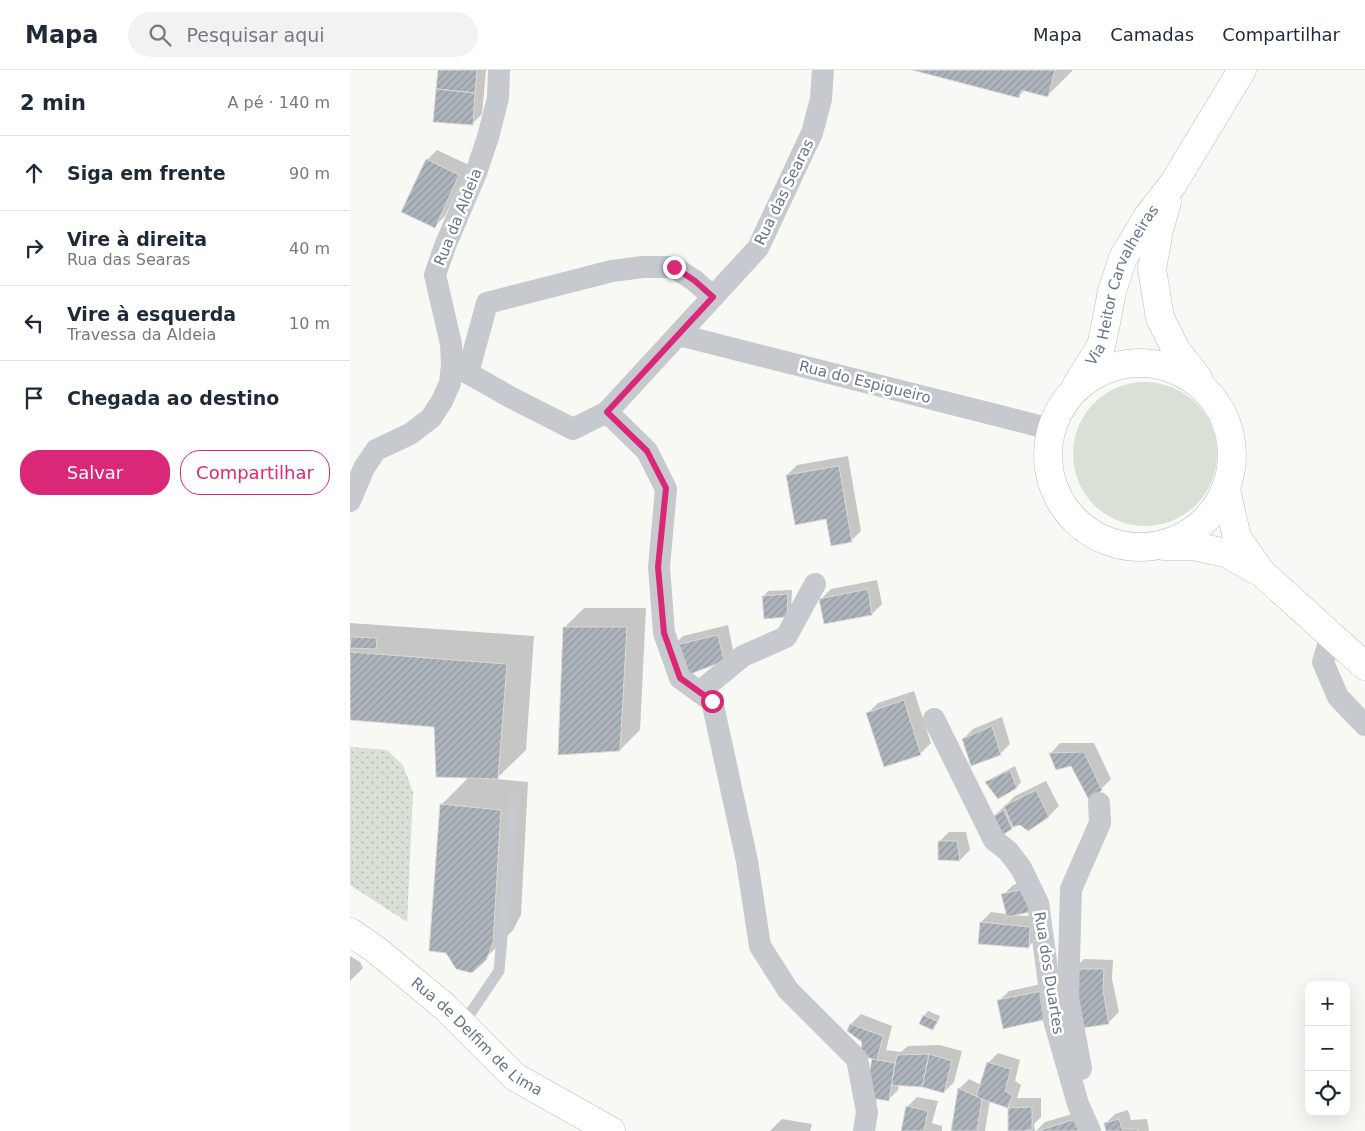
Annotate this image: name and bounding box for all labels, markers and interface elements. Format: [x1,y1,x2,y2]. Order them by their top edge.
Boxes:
search box [128,12,478,57]
text: Mapa [25,21,98,49]
icon: search [146,21,174,49]
text: Pesquisar aqui [186,24,325,46]
text: Mapa [1033,24,1082,45]
text: Camadas [1110,24,1194,45]
text: Compartilhar [1222,24,1340,45]
text: 2 min [20,91,86,115]
text: A pé · 140 m [228,93,330,112]
street label: Rua das Searas [751,136,818,248]
icon: ahead [20,159,48,187]
text: Siga em frente [67,162,226,184]
text: 90 m [289,164,330,183]
street label: Rua da Aldeia [430,166,486,268]
street label: Via Heitor Carvalheiras [1082,201,1162,369]
text: Vire à direita [67,228,207,250]
icon: right [20,234,48,262]
text: 40 m [289,239,330,258]
text: Rua das Searas [67,250,190,269]
route end [663,256,686,279]
text: Vire à esquerda [67,303,236,325]
icon: left [20,309,48,337]
text: 10 m [289,314,330,333]
text: Travessa da Aldeia [67,325,216,344]
street label: Rua do Espigueiro [797,357,933,407]
icon: arrive [20,384,48,412]
text: Chegada ao destino [67,387,279,409]
button: Salvar [20,450,170,495]
button: Compartilhar [180,450,330,495]
route start [701,690,724,713]
street label: Rua dos Duartes [1030,910,1068,1036]
street label: Rua de Delfim de Lima [407,974,546,1100]
map controls [1305,981,1350,1116]
button: + [1305,981,1350,1026]
button: − [1305,1026,1350,1071]
button: locate [1305,1071,1350,1116]

